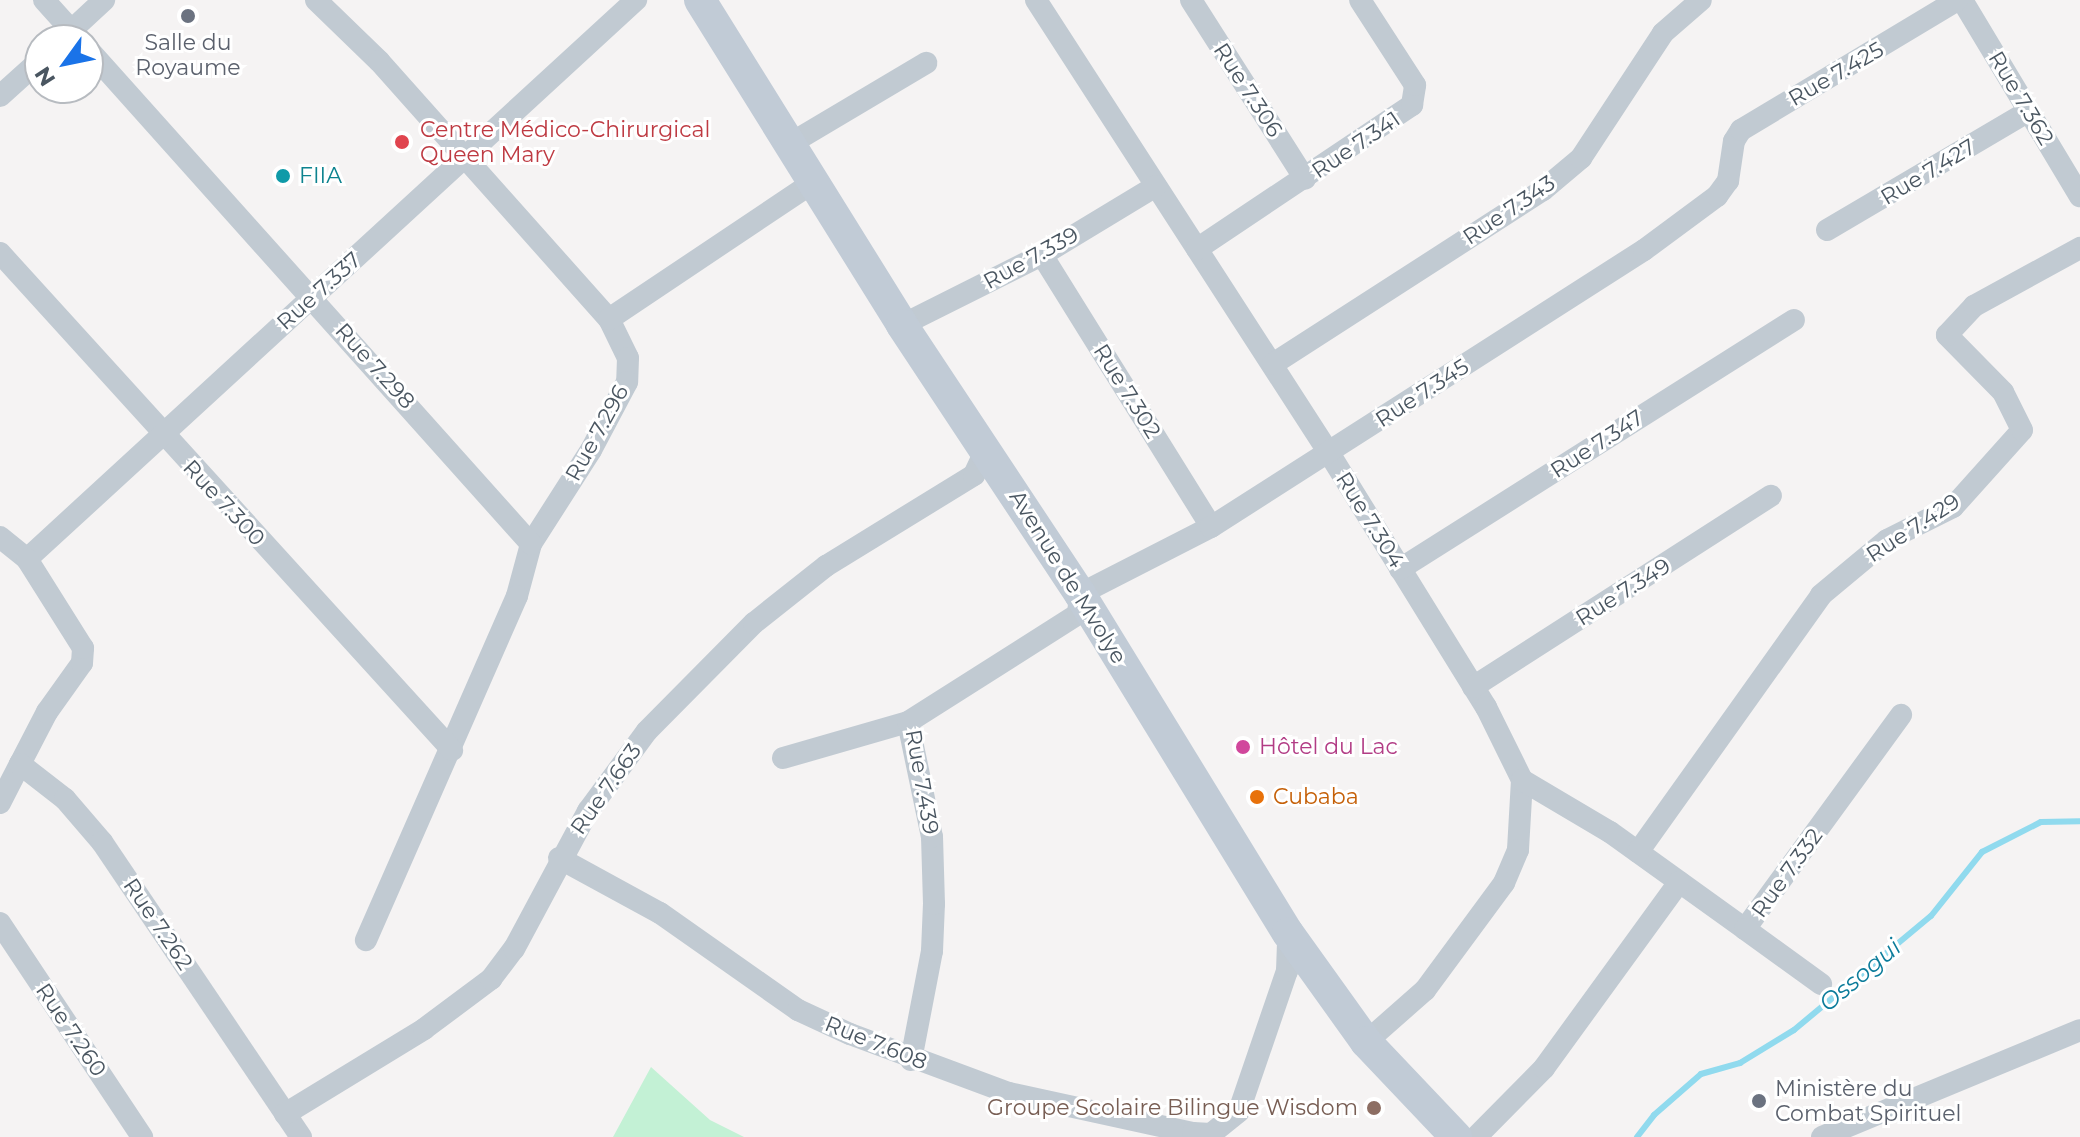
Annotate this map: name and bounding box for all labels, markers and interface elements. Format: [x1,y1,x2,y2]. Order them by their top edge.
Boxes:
marker: Salle du Royaume [179,7,197,25]
north arrow [24,24,104,104]
place label: Salle du Royaume [135,29,241,80]
street label: Rue 7.425 [1784,36,1888,112]
street label: Rue 7.306 [1208,38,1288,142]
street label: Rue 7.362 [1983,46,2059,150]
text: N [29,61,61,91]
street label: Rue 7.341 [1307,106,1405,184]
place label: Centre Médico-Chirurgical Queen Mary [420,116,711,168]
marker: Centre Médico-Chirurgical Queen Mary [391,131,413,153]
street label: Rue 7.427 [1876,133,1980,211]
place label: FIIA [299,163,342,189]
marker: FIIA [274,167,292,185]
street label: Rue 7.343 [1458,170,1560,250]
street label: Rue 7.339 [979,221,1083,295]
street label: Rue 7.337 [272,246,366,336]
street label: Rue 7.298 [330,318,420,414]
street label: Rue 7.302 [1088,339,1166,443]
street label: Rue 7.345 [1370,353,1474,433]
street label: Rue 7.296 [560,380,634,486]
street label: Rue 7.347 [1546,404,1648,484]
street label: Rue 7.300 [178,455,270,551]
street label: Rue 7.304 [1330,467,1410,573]
street label: Avenue de Mvolye [1004,485,1132,669]
street label: Rue 7.429 [1861,488,1965,568]
street label: Rue 7.349 [1571,553,1675,631]
street label: Rue 7.439 [900,728,944,836]
place label: Hôtel du Lac [1259,734,1398,760]
street label: Rue 7.663 [565,738,647,840]
marker: Hôtel du Lac [1234,738,1252,756]
place label: Cubaba [1273,784,1359,810]
marker: Cubaba [1248,788,1266,806]
street label: Rue 7.332 [1746,823,1828,923]
street label: Rue 7.262 [118,873,198,975]
water label: Ossogui [1813,933,1907,1017]
street label: Rue 7.260 [30,978,112,1082]
street label: Rue 7.608 [821,1011,931,1075]
place label: Ministère du Combat Spirituel [1775,1075,1961,1126]
marker: Ministère du Combat Spirituel [1750,1092,1768,1110]
place label: Groupe Scolaire Bilingue Wisdom [987,1095,1358,1121]
marker: Groupe Scolaire Bilingue Wisdom [1365,1099,1383,1117]

